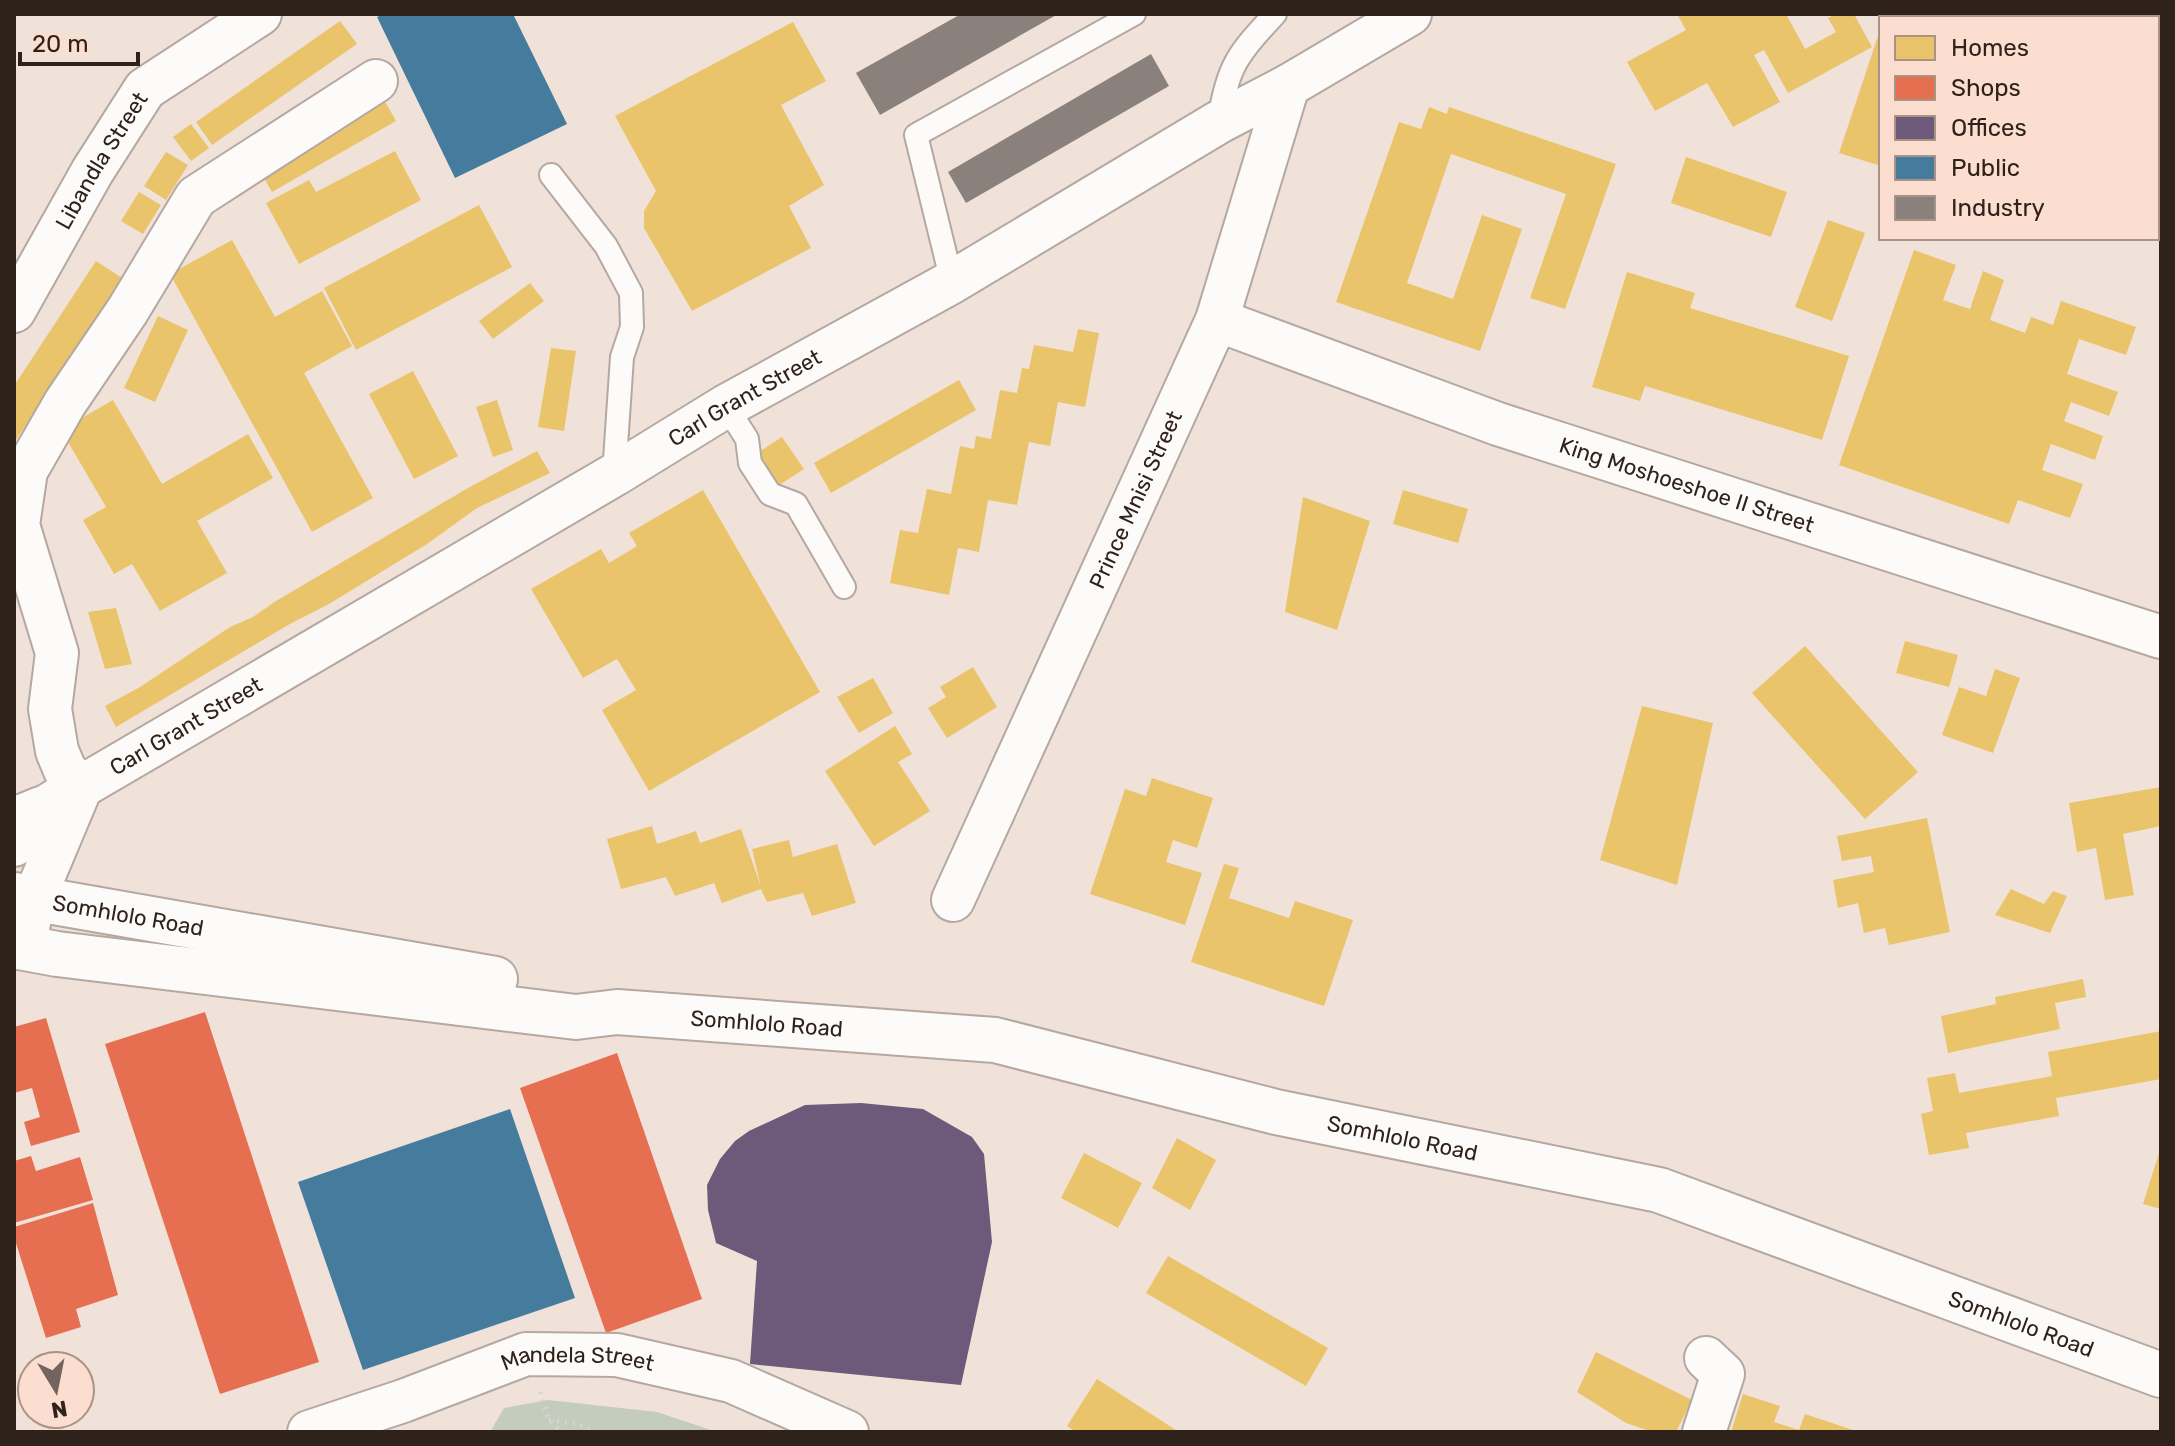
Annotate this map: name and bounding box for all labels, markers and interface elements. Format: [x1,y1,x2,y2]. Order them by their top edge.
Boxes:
scale bar [20,16,138,66]
legend [1879,16,2159,240]
text: 20 m [32,30,89,58]
text: Homes [1951,34,2029,62]
text: Shops [1951,74,2021,102]
street label: Libandla Street [50,87,154,234]
text: Offices [1951,114,2027,142]
text: Public [1951,154,2020,182]
text: Industry [1951,194,2045,222]
street label: Carl Grant Street [663,343,826,452]
street label: Prince Mnisi Street [1084,406,1188,593]
street label: King Moshoeshoe II Street [1556,432,1818,539]
street label: Carl Grant Street [105,671,267,781]
street label: Somhlolo Road [51,889,206,942]
street label: Somhlolo Road [689,1004,844,1043]
street label: Somhlolo Road [1325,1110,1480,1167]
street label: Somhlolo Road [1945,1285,2098,1363]
street label: Mandela Street [497,1341,657,1377]
north arrow [16,1350,96,1430]
text: N [49,1395,70,1424]

